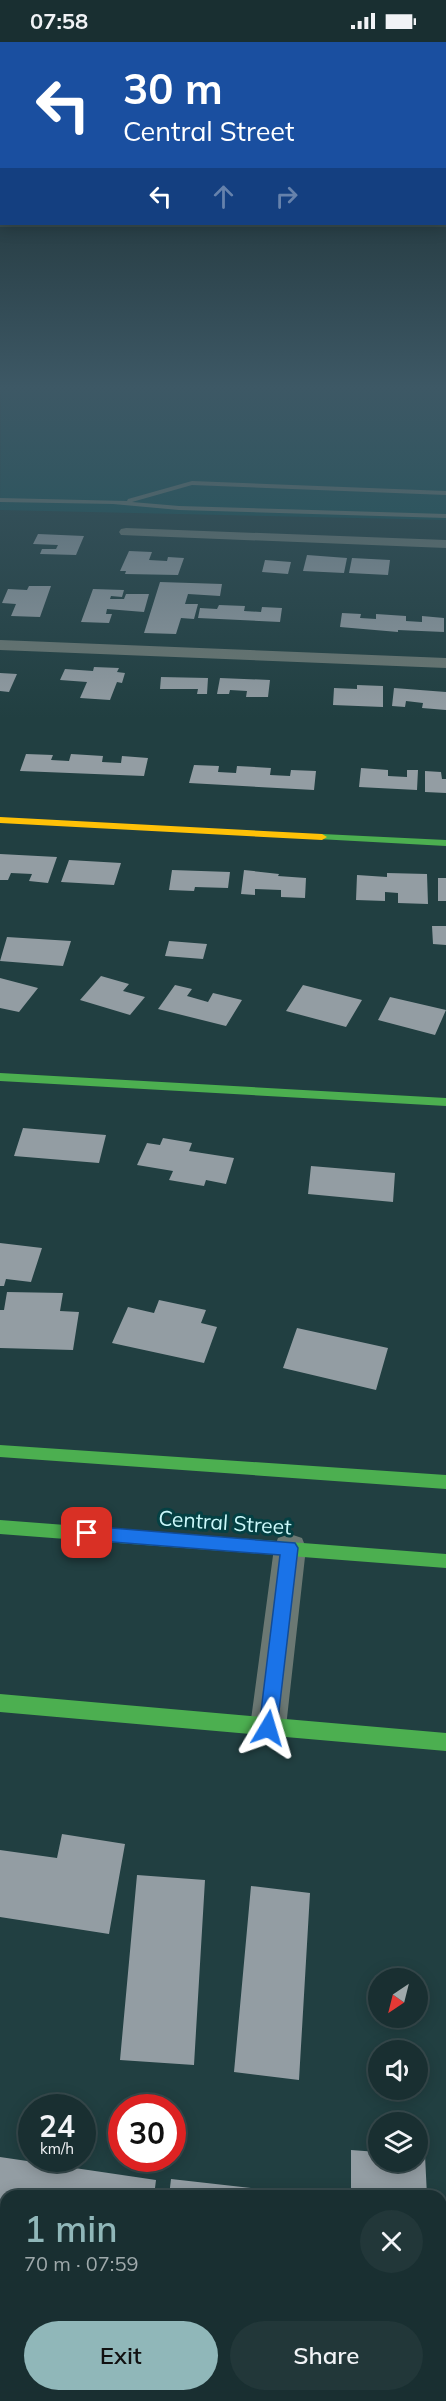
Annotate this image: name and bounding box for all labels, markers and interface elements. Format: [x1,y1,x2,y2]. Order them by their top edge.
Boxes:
text: 07:58 [30,7,88,35]
text: 30 m [123,62,223,115]
icon: left [24,66,102,144]
text: Central Street [123,114,295,148]
icon: left [144,180,177,213]
icon: ahead [207,180,240,213]
icon: right [270,180,303,213]
street label: Central Street [158,1504,292,1540]
pin [61,1507,112,1558]
icon: arrive [70,1516,103,1549]
position arrow [236,1696,300,1760]
north arrow [368,1968,428,2028]
map controls [368,1968,428,2172]
button: sound [368,2040,428,2100]
speed limit sign: 30 [108,2094,186,2172]
text: 24 [39,2107,75,2145]
button: layers [368,2112,428,2172]
text: km/h [40,2139,74,2158]
text: 1 min [24,2206,118,2251]
button: close [360,2210,423,2273]
text: 70 m · 07:59 [24,2251,138,2276]
button: Exit [24,2321,218,2390]
button: Share [230,2321,423,2390]

